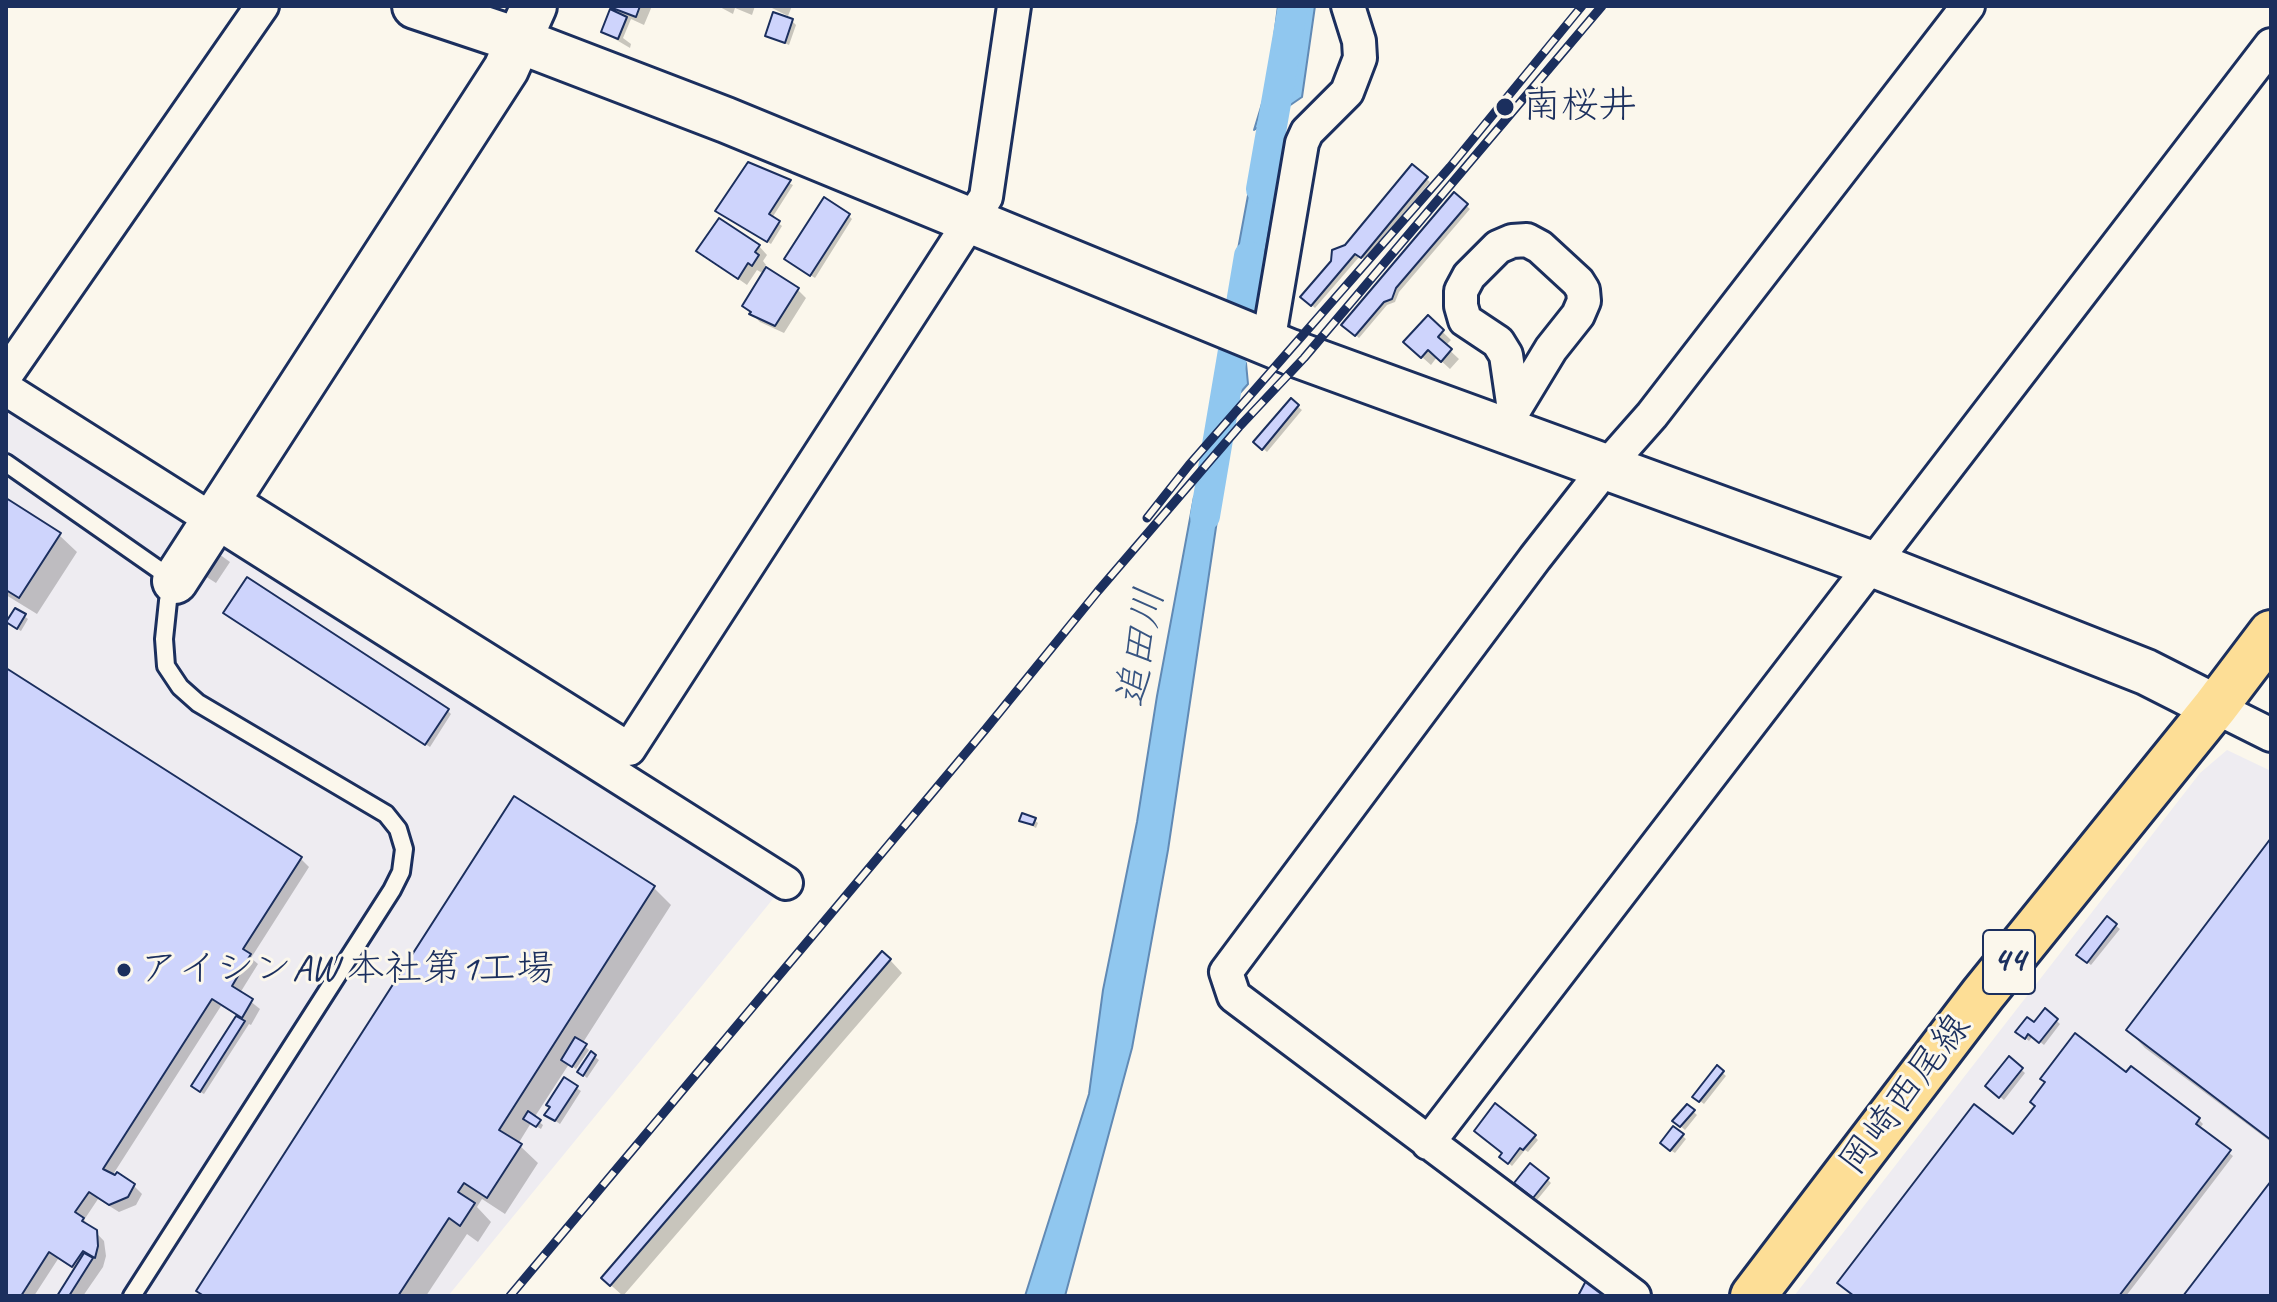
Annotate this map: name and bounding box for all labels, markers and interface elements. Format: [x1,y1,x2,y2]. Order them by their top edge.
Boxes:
place label: 南桜井 [1523,84,1637,130]
marker: 南桜井 [1494,96,1516,118]
water label: 追田川 [1108,585,1176,711]
road number: 44 [1983,930,2035,994]
place label: アイシンAW 本社第1工場 [140,947,554,993]
marker: アイシンAW 本社第1工場 [115,961,133,979]
street label: 岡崎西尾線 [1831,1005,1981,1185]

